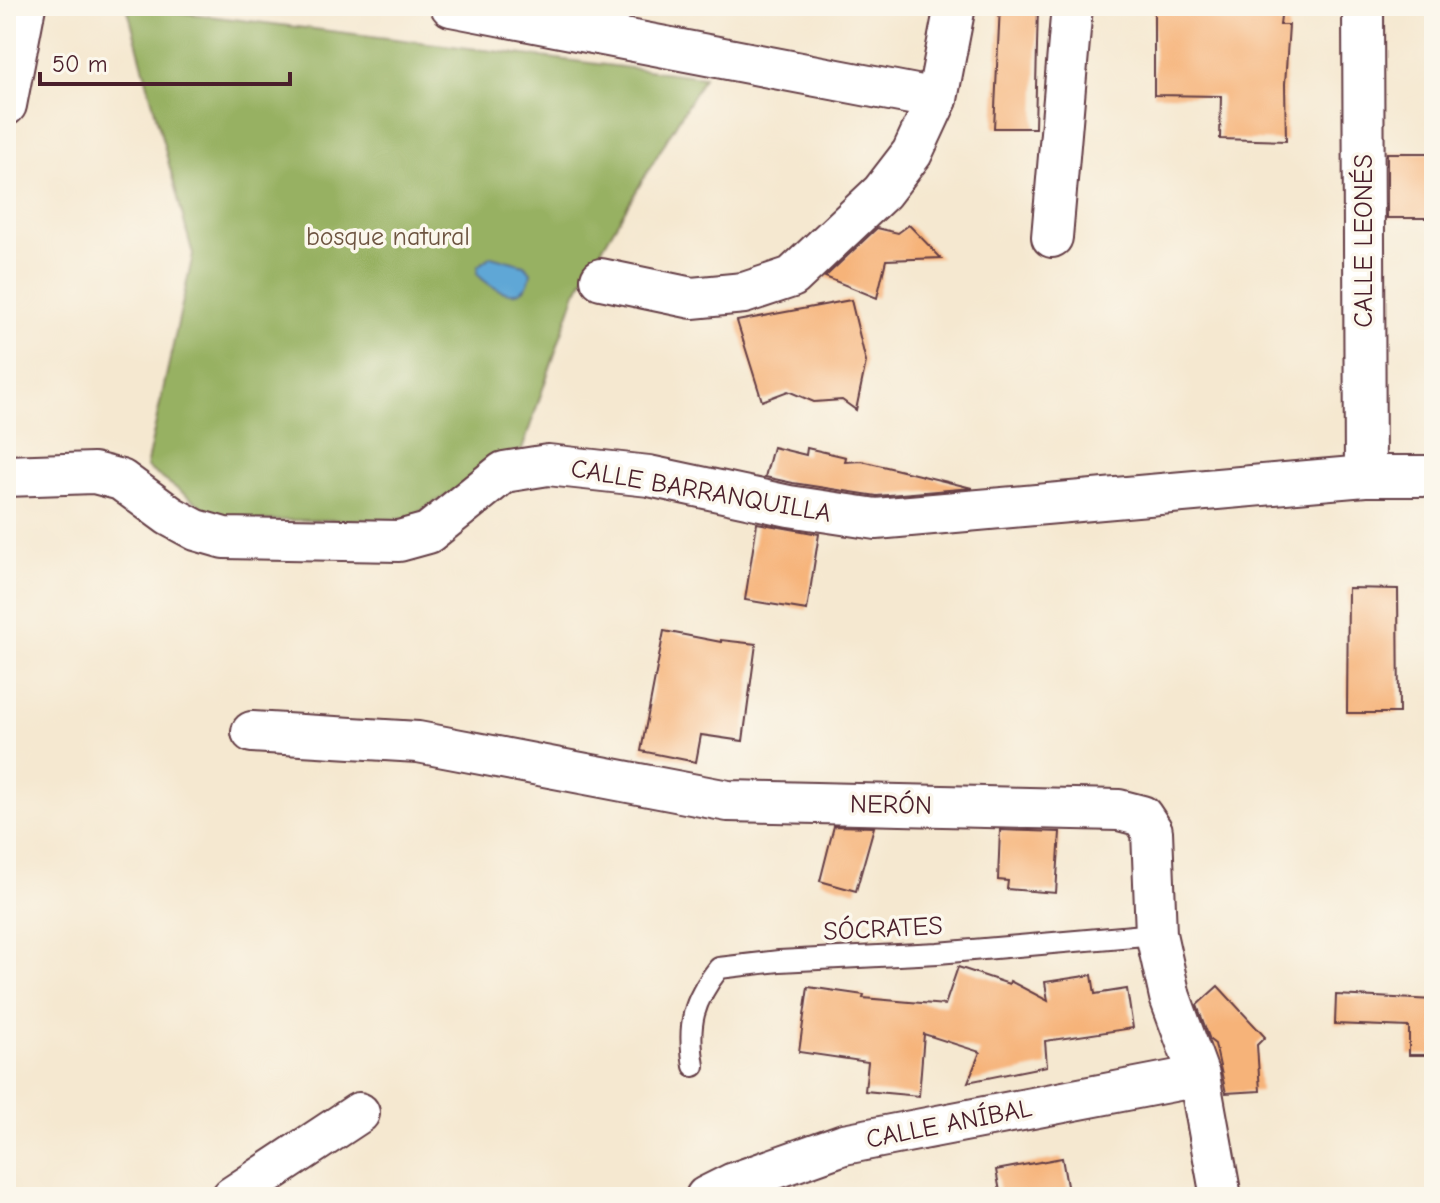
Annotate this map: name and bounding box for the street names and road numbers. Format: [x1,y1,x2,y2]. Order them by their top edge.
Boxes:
street label: CALLE LEONÉS [1348,154,1379,328]
street label: CALLE BARRANQUILLA [569,453,833,529]
street label: NERÓN [850,788,932,821]
street label: SÓCRATES [823,910,943,947]
street label: CALLE ANÍBAL [863,1092,1034,1155]

